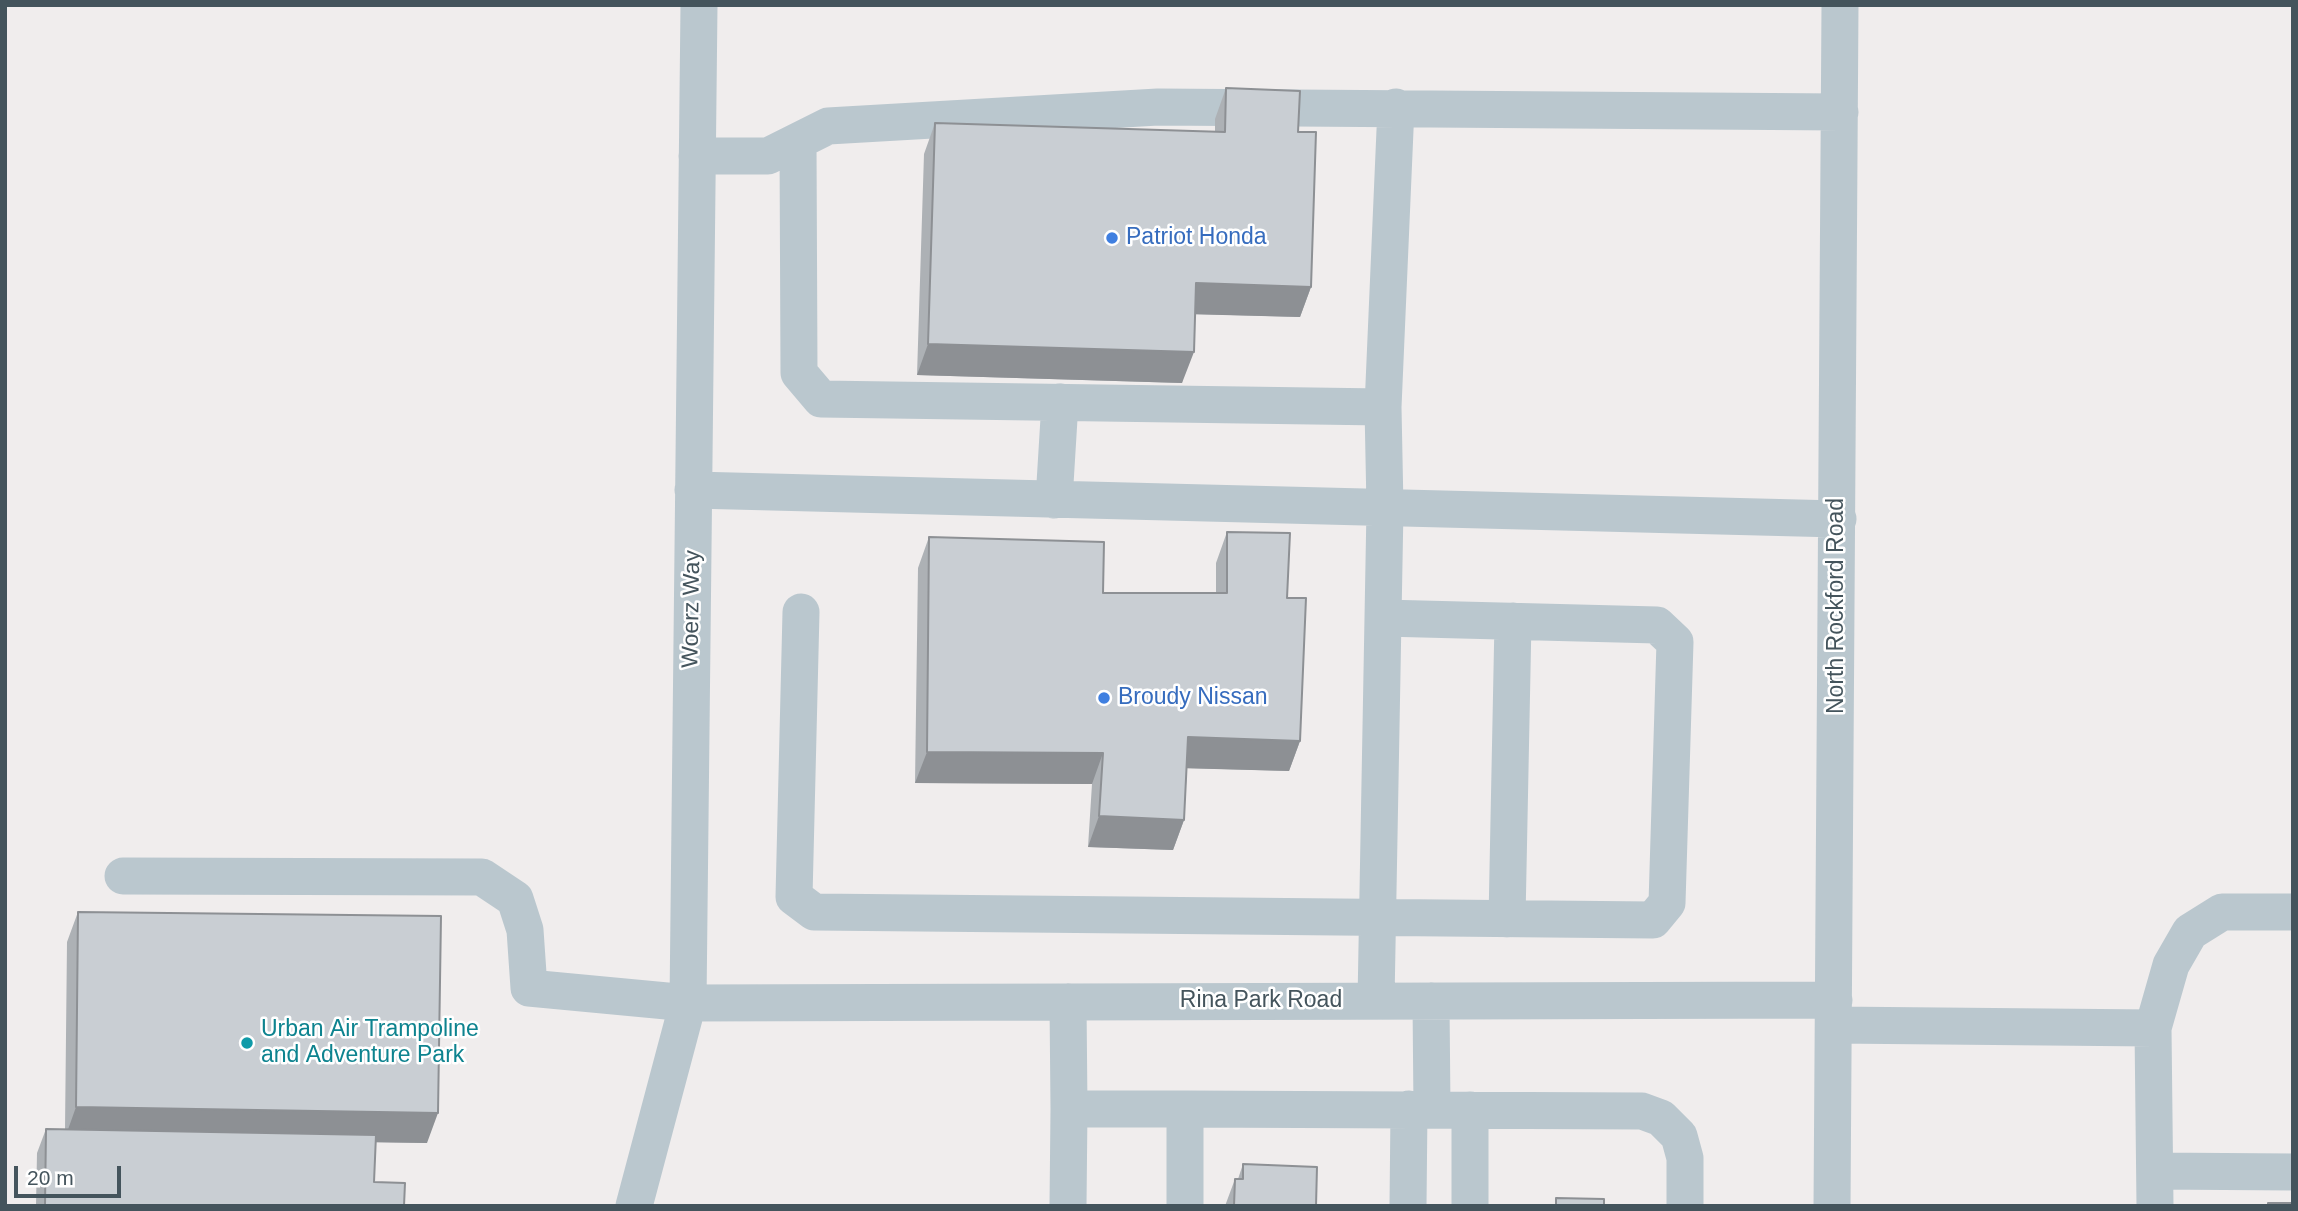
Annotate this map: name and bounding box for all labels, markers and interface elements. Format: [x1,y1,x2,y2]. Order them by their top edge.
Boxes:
place label: Patriot Honda [1126,224,1267,252]
marker: Patriot Honda [1104,230,1120,246]
street label: North Rockford Road [1823,498,1851,714]
street label: Woerz Way [677,550,707,668]
place label: Broudy Nissan [1118,684,1268,712]
marker: Broudy Nissan [1096,690,1112,706]
street label: Rina Park Road [1180,987,1342,1015]
place label: Urban Air Trampoline and Adventure Park [261,1016,479,1070]
marker: Urban Air Trampoline and Adventure Park [239,1035,255,1051]
scale bar [18,1152,124,1196]
text: 20 m [27,1166,74,1189]

